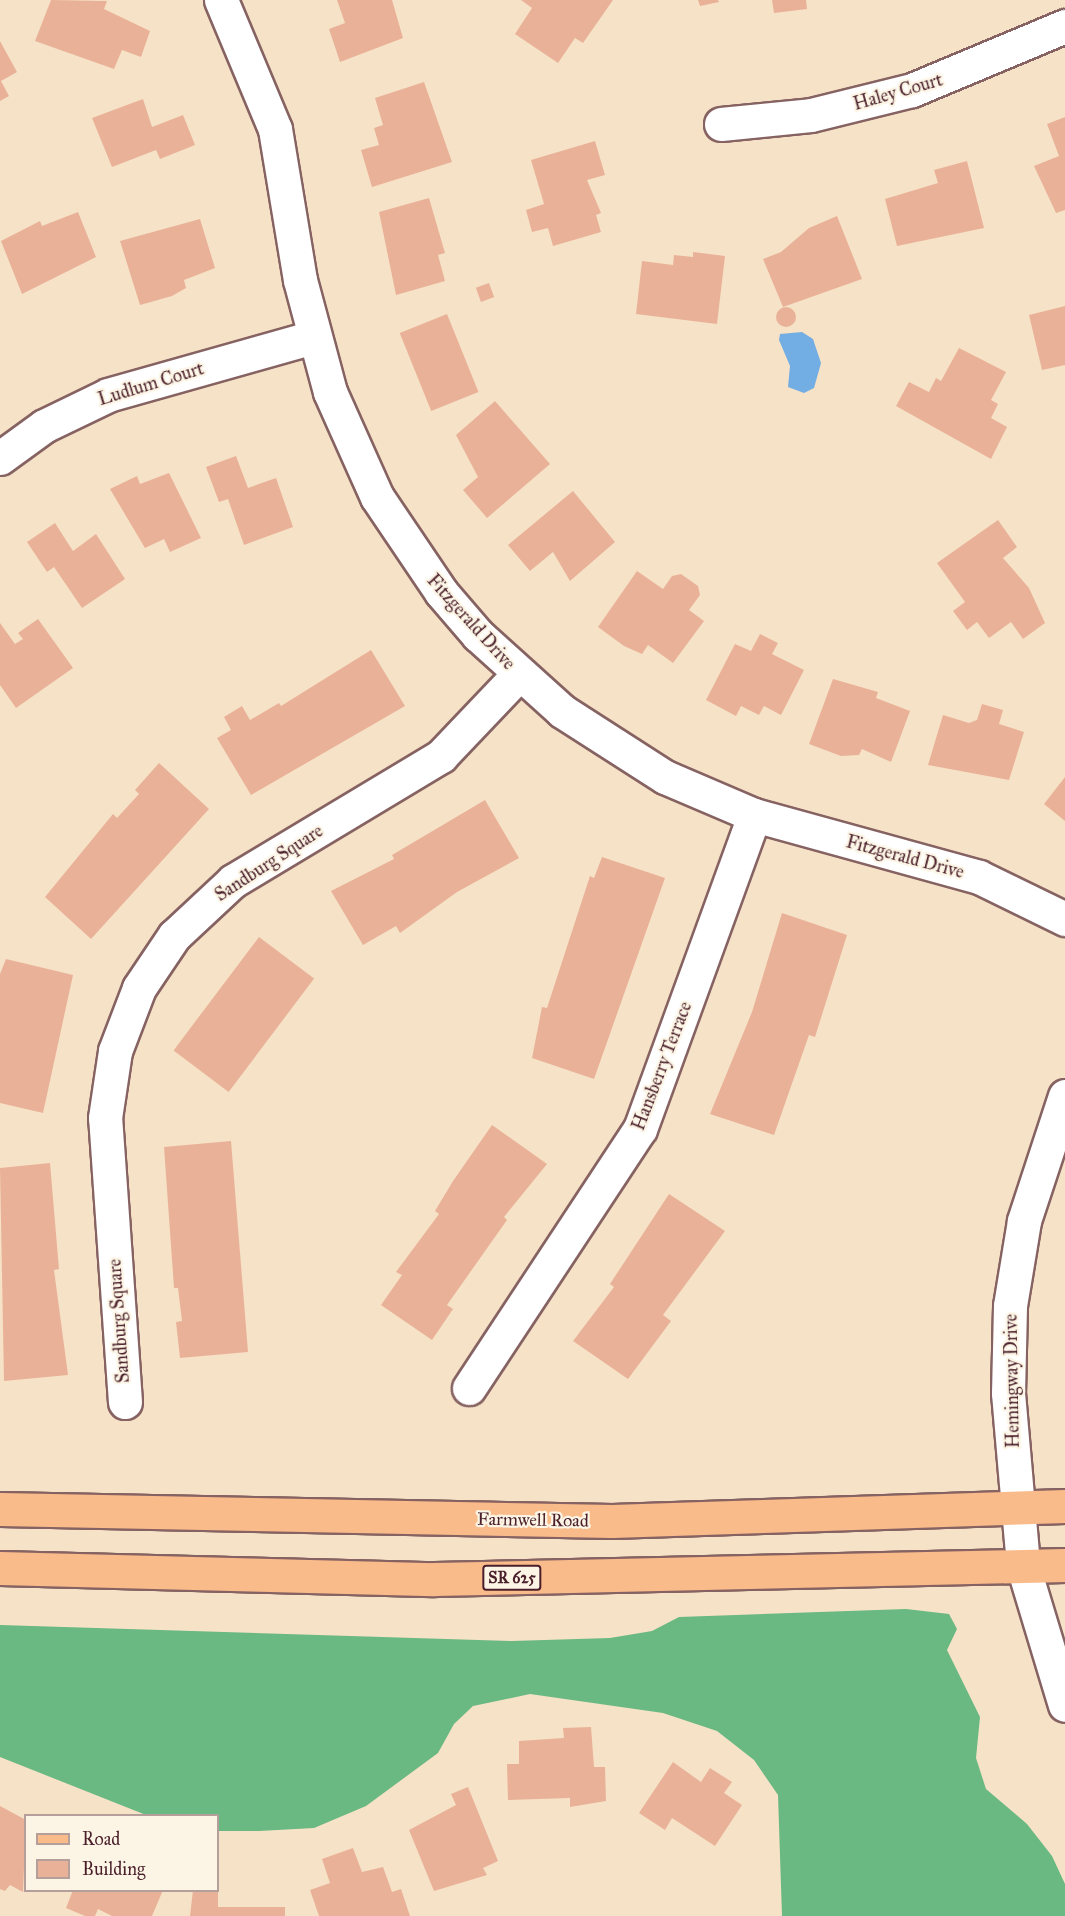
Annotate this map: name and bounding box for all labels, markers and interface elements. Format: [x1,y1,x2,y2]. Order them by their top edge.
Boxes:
street label: Haley Court [851,69,945,115]
street label: Ludlum Court [95,358,207,410]
street label: Fitzgerald Drive [423,570,519,674]
street label: Sandburg Square [211,820,327,906]
street label: Fitzgerald Drive [844,831,966,883]
street label: Hansberry Terrace [628,999,696,1133]
street label: Sandburg Square [104,1258,134,1384]
street label: Hemingway Drive [1000,1314,1024,1448]
street label: Farmwell Road [477,1508,589,1532]
road number: SR 625 [482,1565,542,1591]
legend [24,1814,219,1892]
text: Road [82,1828,120,1850]
text: Building [82,1858,145,1880]

